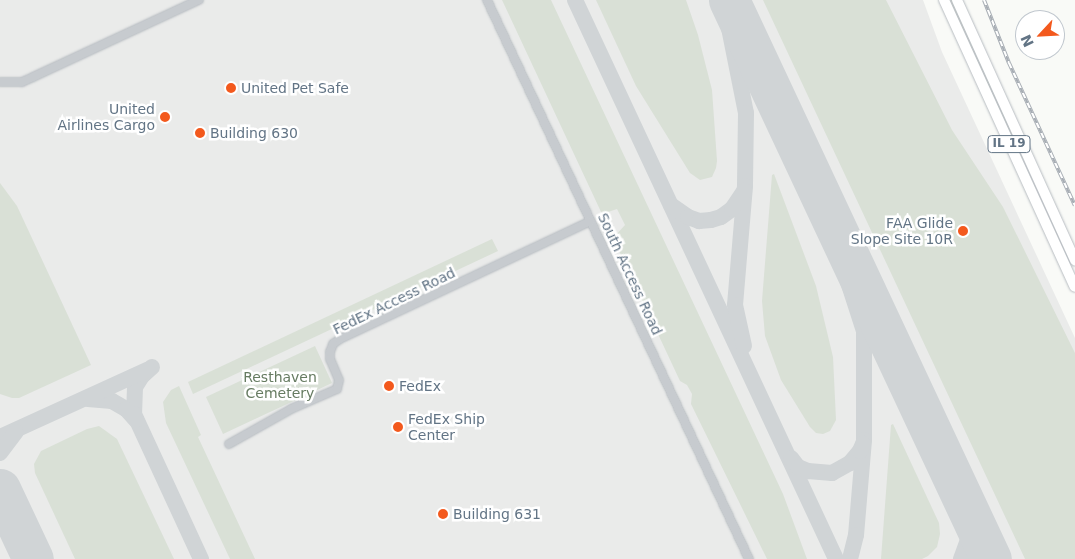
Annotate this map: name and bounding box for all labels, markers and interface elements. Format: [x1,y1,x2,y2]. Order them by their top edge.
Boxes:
north arrow [1015,10,1065,60]
text: N [1018,32,1037,50]
place label: United Pet Safe [241,80,349,96]
marker: United Pet Safe [225,82,237,94]
place label: United Airlines Cargo [57,101,155,134]
marker: United Airlines Cargo [159,111,171,123]
place label: Building 630 [210,125,298,141]
marker: Building 630 [194,127,206,139]
road number: IL 19 [986,134,1032,154]
street label: South Access Road [594,210,666,338]
place label: FAA Glide Slope Site 10R [851,215,953,248]
marker: FAA Glide Slope Site 10R [957,225,969,237]
street label: FedEx Access Road [330,264,458,338]
park label: Resthaven Cemetery [243,369,317,402]
place label: FedEx [399,378,441,394]
marker: FedEx [383,380,395,392]
place label: FedEx Ship Center [408,411,485,444]
marker: FedEx Ship Center [392,421,404,433]
place label: Building 631 [453,506,541,522]
marker: Building 631 [437,508,449,520]

